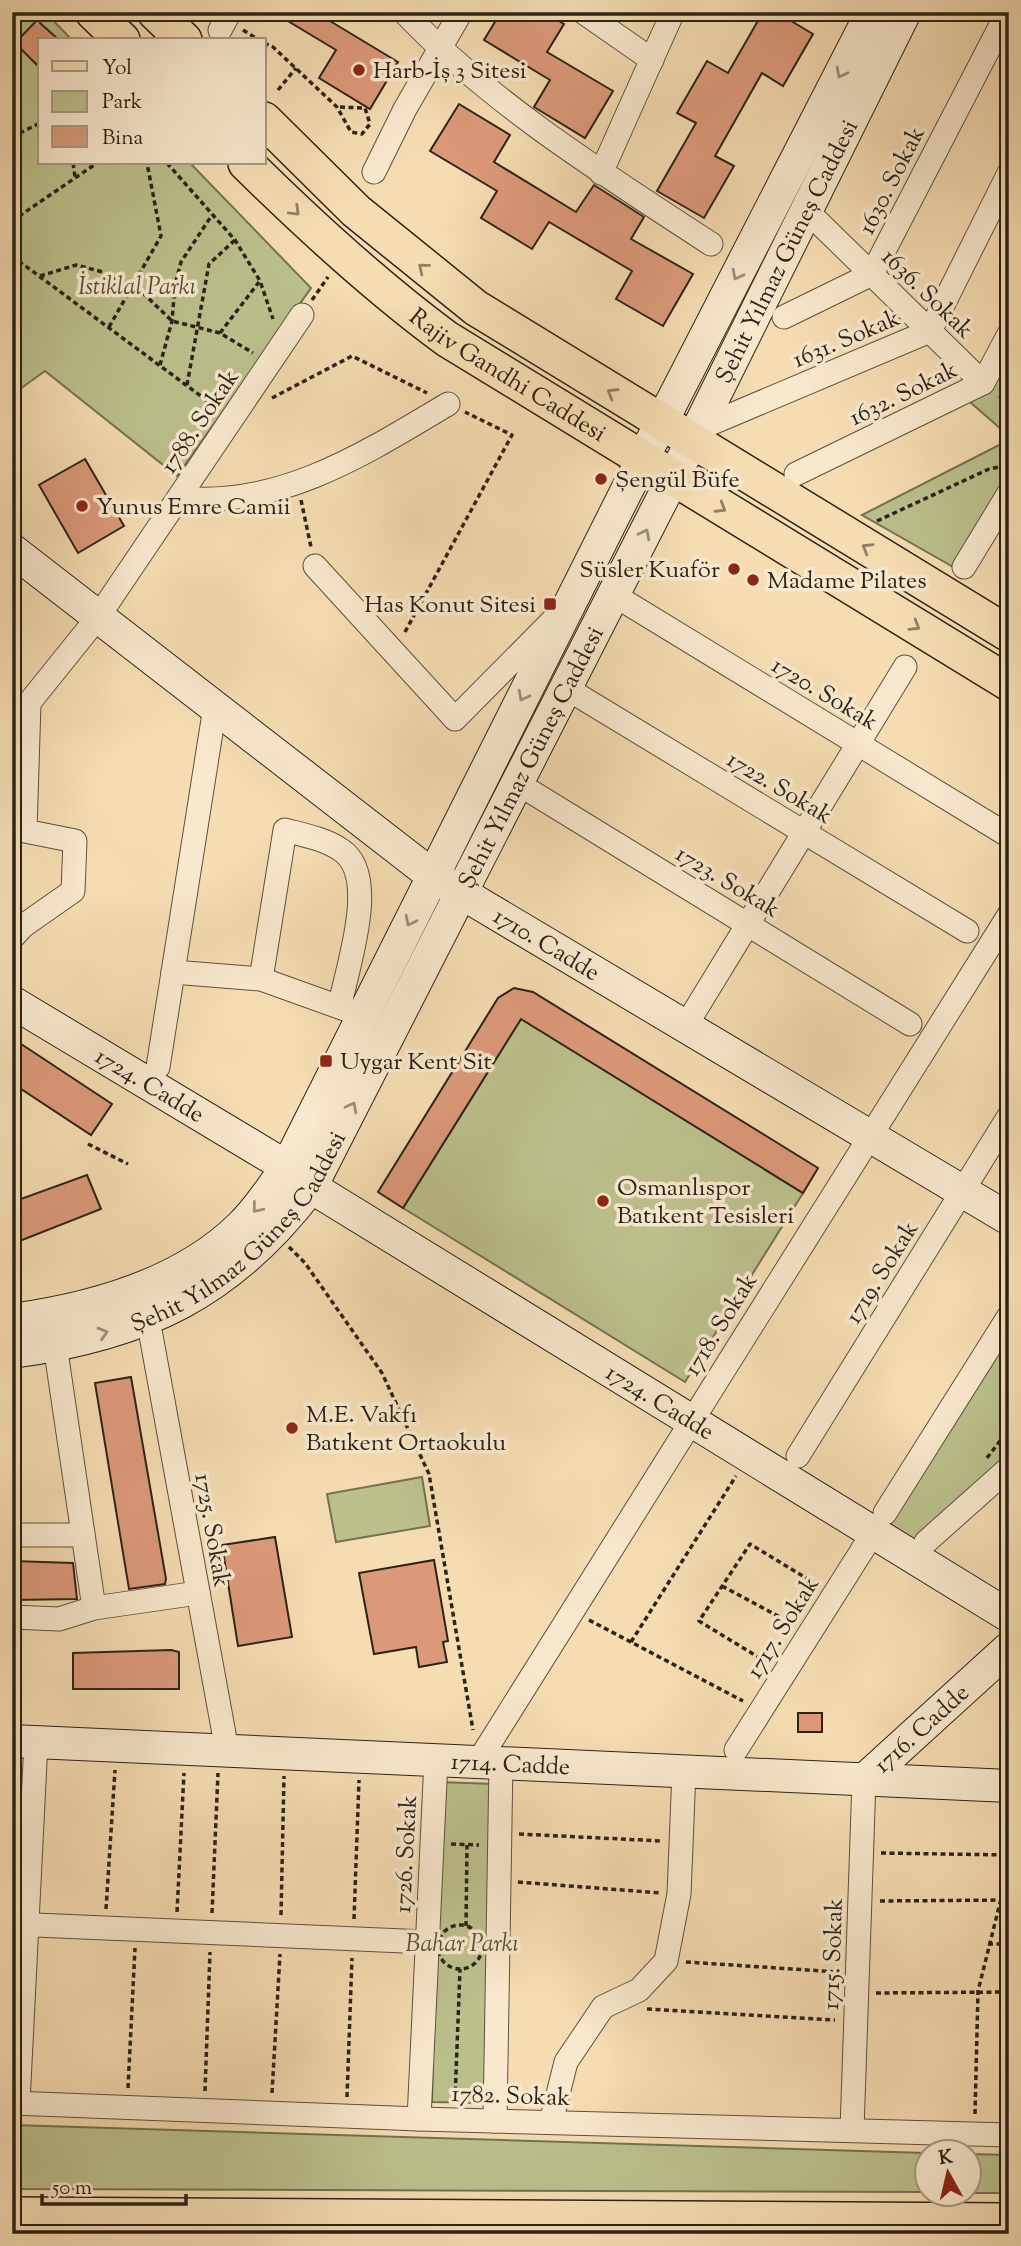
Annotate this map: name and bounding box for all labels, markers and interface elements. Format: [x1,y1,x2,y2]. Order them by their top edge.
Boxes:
legend [38,38,266,164]
text: Yol [102,54,132,84]
place label: Harb-İş 3 Sitesi [373,55,527,89]
marker: Harb-İş 3 Sitesi [351,62,367,78]
one-way arrow [835,66,849,78]
text: Park [102,88,143,118]
street label: Şehit Yılmaz Güneş Caddesi [708,114,868,390]
street label: 1630. Sokak [851,121,935,241]
text: Bina [102,124,144,154]
one-way arrow [287,202,300,215]
street label: 1636. Sokak [873,242,980,347]
one-way arrow [418,264,430,277]
one-way arrow [731,268,745,281]
park label: İstiklal Parkı [78,271,196,305]
street label: Rajiv Gandhi Caddesi [401,301,612,451]
street label: 1631. Sokak [788,302,906,378]
street label: 1632. Sokak [844,354,964,436]
street label: 1788. Sokak [153,363,248,481]
one-way arrow [607,389,620,402]
place label: Şengül Büfe [615,464,740,498]
marker: Şengül Büfe [593,471,609,487]
place label: Yunus Emre Camii [96,491,291,525]
marker: Yunus Emre Camii [74,498,90,514]
one-way arrow [713,500,726,513]
one-way arrow [636,528,650,541]
one-way arrow [861,543,874,556]
place label: Süsler Kuaför [579,554,720,588]
marker: Süsler Kuaför [726,561,742,577]
place label: Madame Pilates [767,565,927,599]
marker: Madame Pilates [745,572,761,588]
place label: Has Konut Sitesi [364,589,536,623]
marker: Has Konut Sitesi [542,596,558,612]
one-way arrow [908,618,921,631]
street label: Şehit Yılmaz Güneş Caddesi [451,621,614,895]
street label: 1720. Sokak [764,650,884,740]
one-way arrow [518,689,532,701]
street label: 1722. Sokak [720,744,838,834]
street label: 1723. Sokak [668,838,786,927]
street label: 1710. Cadde [486,900,606,991]
one-way arrow [405,914,419,926]
street label: 1724. Cadde [88,1041,210,1133]
place label: Uygar Kent Sit [340,1046,492,1080]
marker: Uygar Kent Sit [318,1053,334,1069]
one-way arrow [344,1102,357,1114]
street label: Şehit Yılmaz Güneş Caddesi [126,1126,356,1342]
place label: Osmanlıspor Batıkent Tesisleri [617,1172,794,1234]
marker: Osmanlıspor Batıkent Tesisleri [595,1193,611,1209]
one-way arrow [252,1200,265,1212]
street label: 1719. Sokak [838,1215,928,1331]
street label: 1718. Sokak [677,1267,767,1383]
one-way arrow [97,1327,109,1342]
street label: 1724. Cadde [598,1357,720,1450]
place label: M.E. Vakfı Batıkent Ortaokulu [306,1399,506,1461]
marker: M.E. Vakfı Batıkent Ortaokulu [284,1420,300,1436]
street label: 1725. Sokak [184,1471,238,1590]
street label: 1717. Sokak [739,1570,829,1686]
street label: 1716. Cadde [867,1677,978,1782]
street label: 1714. Cadde [450,1746,571,1785]
street label: 1726. Sokak [387,1794,427,1914]
street label: 1715. Sokak [815,1897,853,2011]
park label: Bahar Parkı [405,1928,519,1962]
street label: 1782. Sokak [451,2078,571,2116]
north arrow [912,2138,982,2208]
text: K [937,2144,955,2173]
scale bar [42,2162,186,2206]
text: 50 m [51,2174,92,2204]

